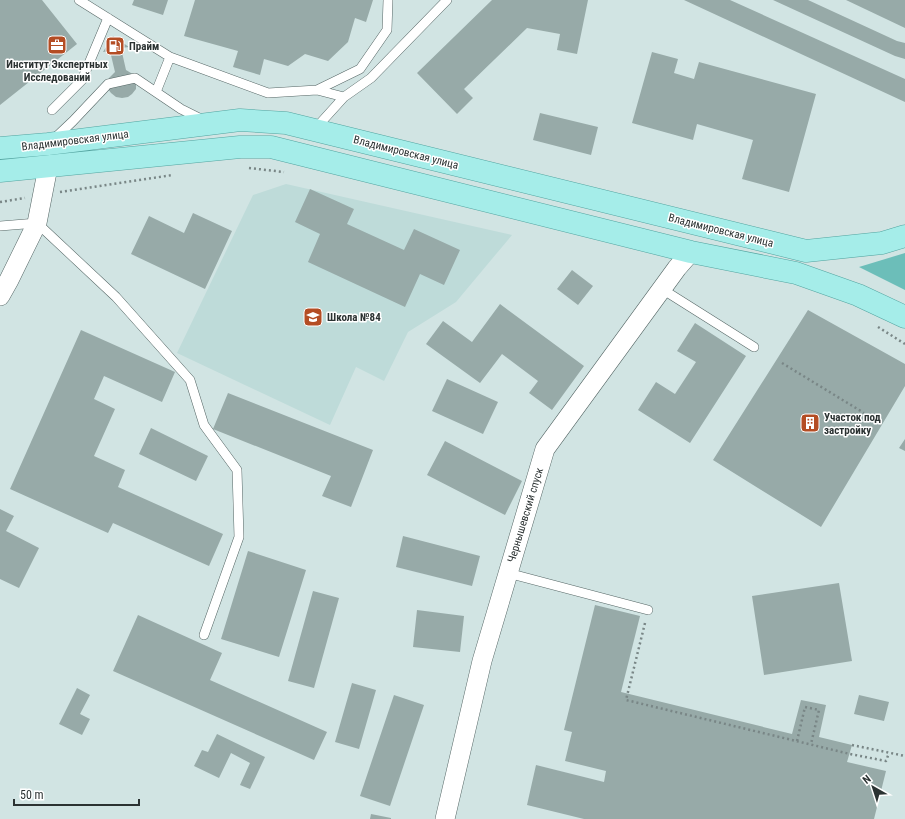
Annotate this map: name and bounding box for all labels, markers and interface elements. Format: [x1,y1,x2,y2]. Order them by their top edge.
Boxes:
office icon: Институт Экспертных Исследований [46,34,68,56]
fuel station icon: Прайм [104,35,126,57]
place label: Прайм [129,40,159,53]
place label: Институт Экспертных Исследований [6,58,108,84]
street label: Владимировская улица [21,127,129,154]
street label: Владимировская улица [352,133,460,172]
street label: Владимировская улица [667,211,775,250]
school or university icon: Школа №84 [302,306,324,328]
place label: Школа №84 [327,311,381,324]
place label: Участок под застройку [824,411,881,437]
building icon: Участок под застройку [799,412,821,434]
street label: Чернышевский спуск [505,466,546,564]
north arrow [853,767,893,807]
text: N [860,772,874,787]
scale bar [14,781,139,807]
text: 50 m [20,788,44,802]

